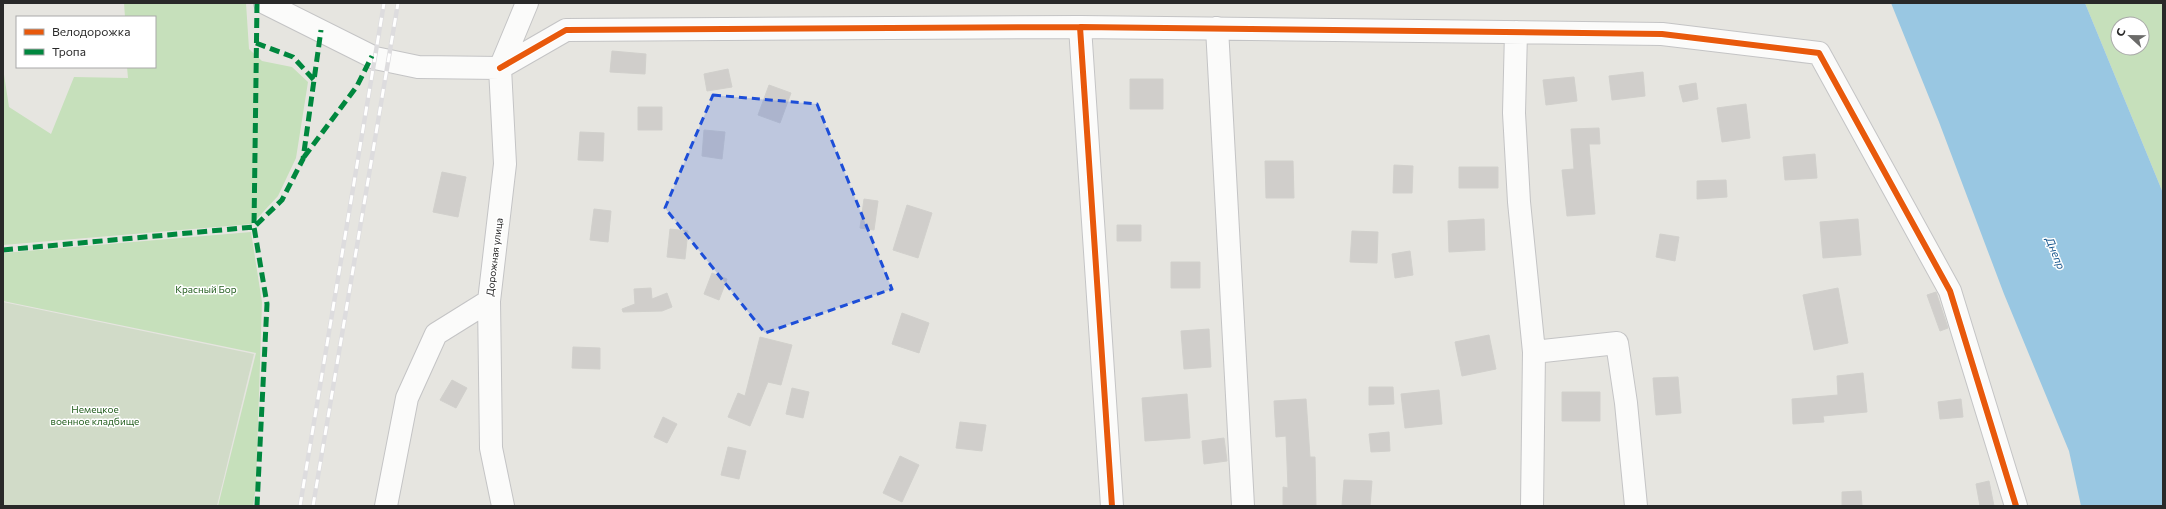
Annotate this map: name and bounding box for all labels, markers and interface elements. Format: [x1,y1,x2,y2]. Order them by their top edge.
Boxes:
legend [16,16,156,68]
north arrow [2110,16,2150,56]
text: Велодорожка [52,24,130,38]
text: С [2113,26,2128,38]
text: Тропа [52,44,86,58]
street label: Дорожная улица [483,217,505,297]
water label: Днепр [2043,234,2068,271]
park label: Красный Бор [175,283,237,295]
park label: Немецкое военное кладбище [51,403,139,427]

